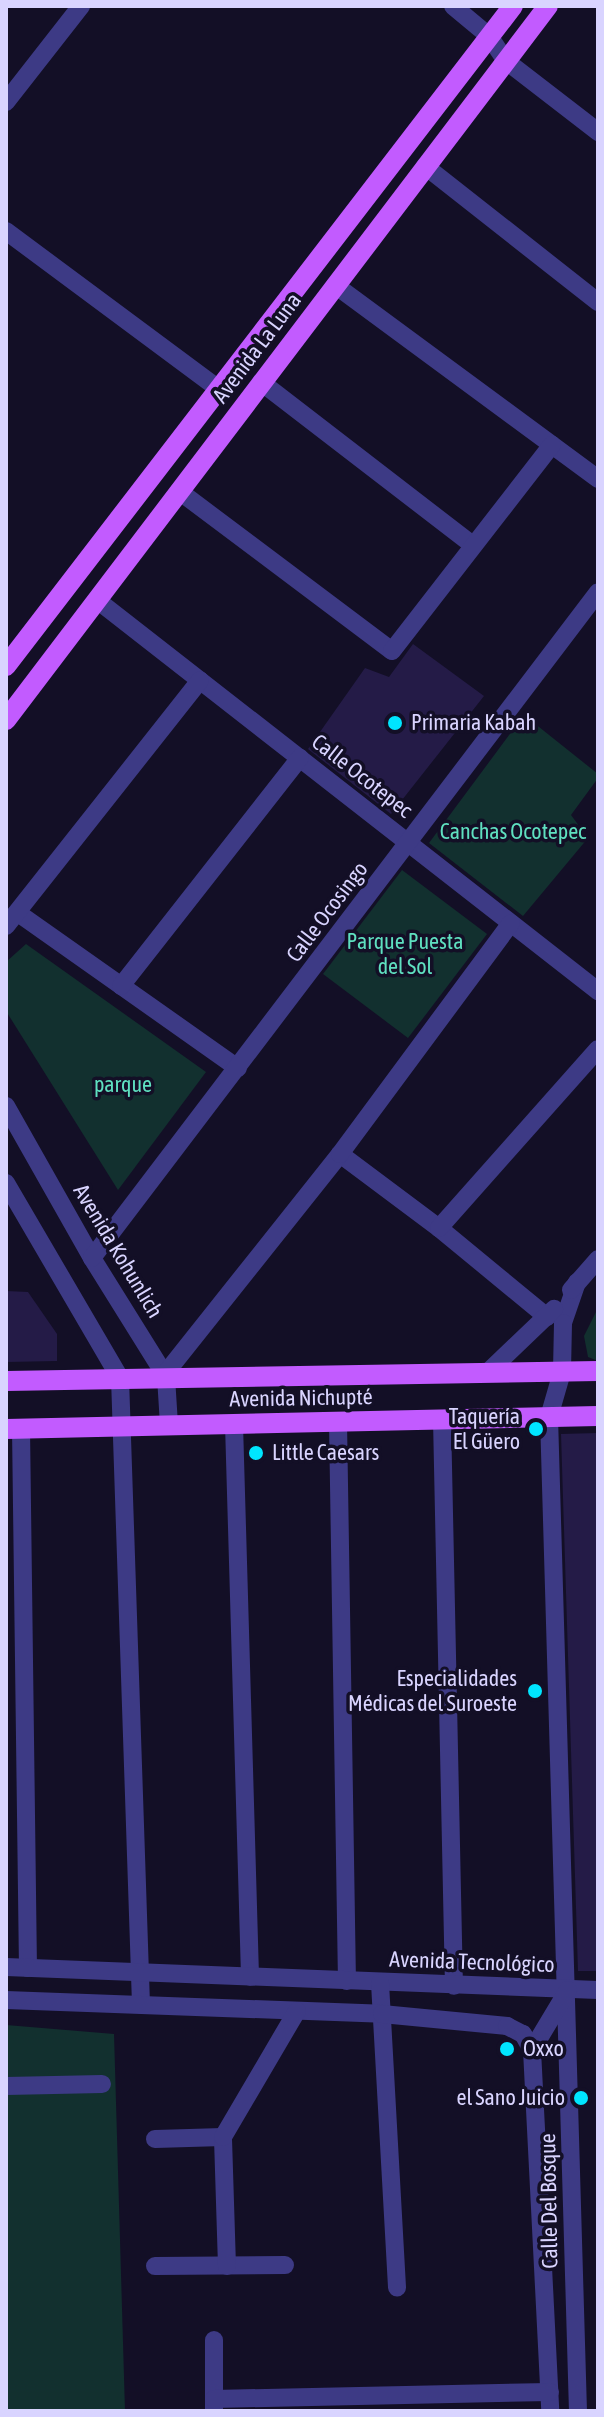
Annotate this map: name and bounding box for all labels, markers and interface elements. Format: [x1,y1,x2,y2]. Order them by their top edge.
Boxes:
street label: Avenida La Luna [207,288,307,408]
place label: Primaria Kabah [411,710,536,736]
marker: Primaria Kabah [386,714,404,732]
street label: Calle Ocotepec [306,729,418,823]
park label: Canchas Ocotepec [440,819,586,845]
street label: Calle Ocosingo [281,857,373,967]
park label: Parque Puesta del Sol [347,928,463,980]
park label: parque [94,1072,152,1098]
street label: Avenida Kohunlich [68,1179,168,1323]
street label: Avenida Nichupté [229,1384,373,1412]
place label: Taquería El Güero [449,1403,520,1454]
marker: Taquería El Güero [527,1420,545,1438]
place label: Little Caesars [272,1440,379,1466]
marker: Little Caesars [247,1444,265,1462]
place label: Especialidades Médicas del Suroeste [348,1665,517,1716]
marker: Especialidades Médicas del Suroeste [524,1680,546,1702]
street label: Avenida Tecnológico [389,1946,555,1978]
place label: Oxxo [523,2036,564,2062]
marker: Oxxo [498,2040,516,2058]
place label: el Sano Juicio [456,2085,565,2111]
marker: el Sano Juicio [572,2089,590,2107]
street label: Calle Del Bosque [535,2133,563,2269]

